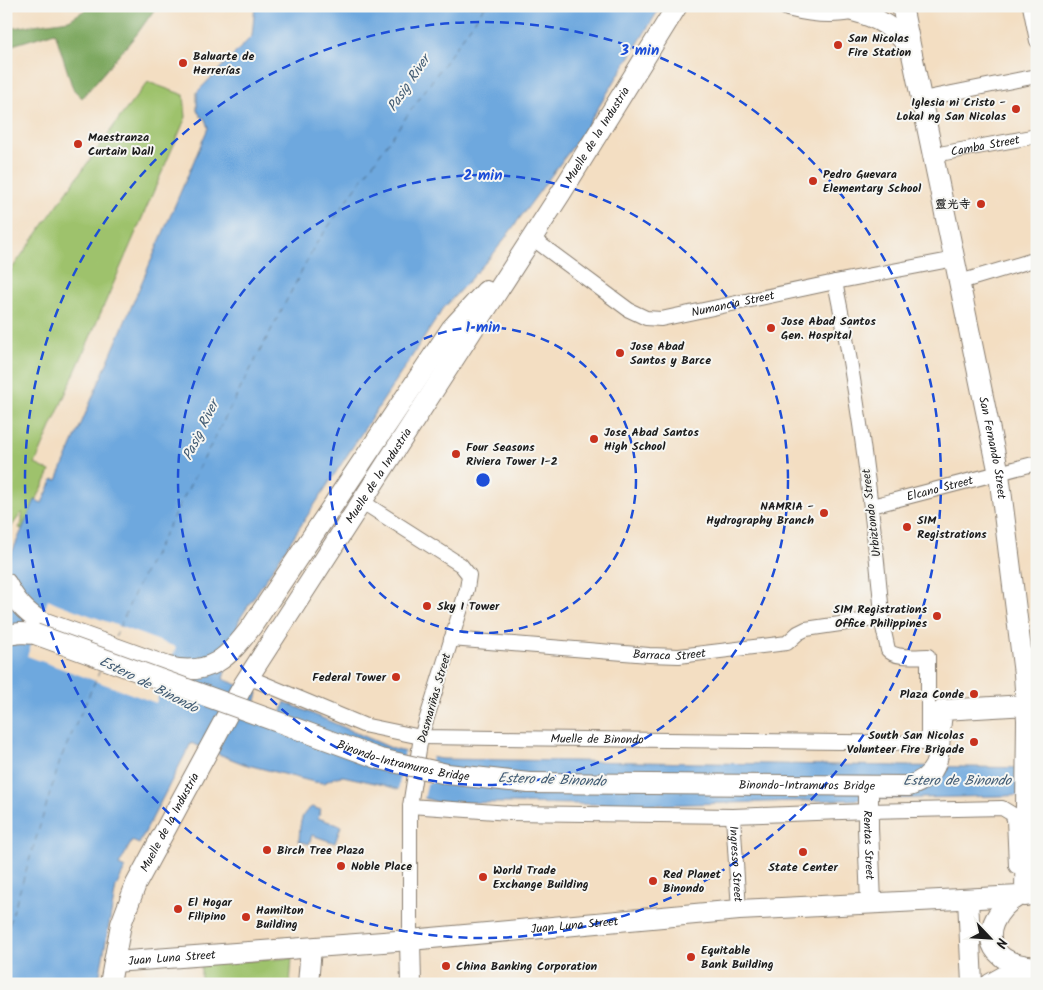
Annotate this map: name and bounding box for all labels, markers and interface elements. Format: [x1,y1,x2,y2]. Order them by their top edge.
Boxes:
place label: San Nicolas Fire Station [848,29,912,62]
text: 3 min [620,39,659,63]
marker: San Nicolas Fire Station [832,39,844,51]
place label: Baluarte de Herrerías [193,47,254,80]
water label: Pasig River [382,48,438,116]
marker: Baluarte de Herrerías [177,57,189,69]
street label: Muelle de la Industria [560,83,635,187]
place label: Iglesia ni Cristo - Lokal ng San Nicolas [896,93,1006,126]
marker: Iglesia ni Cristo - Lokal ng San Nicolas [1010,103,1022,115]
place label: Maestranza Curtain Wall [88,128,154,161]
street label: Camba Street [949,130,1022,162]
marker: Maestranza Curtain Wall [72,138,84,150]
text: 2 min [463,164,503,188]
place label: Pedro Guevara Elementary School [823,165,922,198]
marker: Pedro Guevara Elementary School [807,175,819,187]
place label: 靈光寺 [935,195,971,214]
marker: 靈光寺 [975,198,987,210]
street label: Numancia Street [689,286,777,322]
place label: Jose Abad Santos Gen. Hospital [781,312,876,345]
text: 1 min [466,316,500,340]
marker: Jose Abad Santos Gen. Hospital [765,322,777,334]
place label: Jose Abad Santos y Barce [630,337,711,370]
marker: Jose Abad Santos y Barce [614,347,626,359]
water label: Pasig River [177,394,226,464]
street label: San Fernando Street [973,395,1011,500]
place label: Jose Abad Santos High School [604,423,699,456]
street label: Muelle de la Industria [341,424,417,528]
marker: Jose Abad Santos High School [588,433,600,445]
place label: Four Seasons Riviera Tower 1-2 [466,438,558,471]
marker: Four Seasons Riviera Tower 1-2 [450,448,462,460]
street label: Urbiztondo Street [857,467,886,558]
centre of rings [474,471,492,489]
street label: Elcano Street [905,471,976,507]
place label: NAMRIA - Hydrography Branch [706,497,814,530]
marker: NAMRIA - Hydrography Branch [818,507,830,519]
place label: SIM Registrations [917,511,987,544]
marker: SIM Registrations [901,521,913,533]
place label: Sky I Tower [437,597,500,616]
marker: Sky I Tower [421,600,433,612]
place label: SIM Registrations Office Philippines [833,600,927,633]
marker: SIM Registrations Office Philippines [931,610,943,622]
street label: Barraca Street [632,644,707,666]
water label: Estero de Binondo [95,651,203,720]
street label: Dasmariñas Street [413,651,457,745]
place label: Federal Tower [312,668,387,687]
marker: Federal Tower [390,671,402,683]
place label: Plaza Conde [900,685,964,704]
marker: Plaza Conde [968,688,980,700]
place label: South San Nicolas Volunteer Fire Brigade [847,726,964,759]
street label: Muelle de Binondo [550,730,644,750]
street label: Binondo-Intramuros Bridge [334,735,471,786]
marker: South San Nicolas Volunteer Fire Brigade [968,736,980,748]
water label: Estero de Binondo [498,767,608,793]
street label: Muelle de la Industria [135,769,205,876]
water label: Estero de Binondo [903,770,1013,792]
street label: Binondo-Intramuros Bridge [739,776,876,796]
street label: Rentas Street [858,810,879,880]
street label: Ingresso Street [724,825,747,903]
place label: Birch Tree Plaza [277,841,364,860]
marker: Birch Tree Plaza [261,844,273,856]
marker: State Center [797,846,809,858]
place label: Noble Place [351,857,412,876]
place label: State Center [768,858,838,877]
marker: Noble Place [335,860,347,872]
place label: World Trade Exchange Building [493,861,589,894]
place label: Red Planet Binondo [663,865,722,898]
marker: World Trade Exchange Building [477,871,489,883]
marker: Red Planet Binondo [647,875,659,887]
place label: El Hogar Filipino [188,893,233,926]
place label: Hamilton Building [256,901,304,934]
marker: El Hogar Filipino [172,903,184,915]
marker: Hamilton Building [240,911,252,923]
street label: Juan Luna Street [530,912,620,939]
north arrow [966,912,1016,962]
text: N [989,934,1013,952]
place label: Equitable Bank Building [701,941,774,974]
street label: Juan Luna Street [127,945,217,971]
marker: Equitable Bank Building [685,951,697,963]
place label: China Banking Corporation [456,957,598,976]
marker: China Banking Corporation [440,960,452,972]

